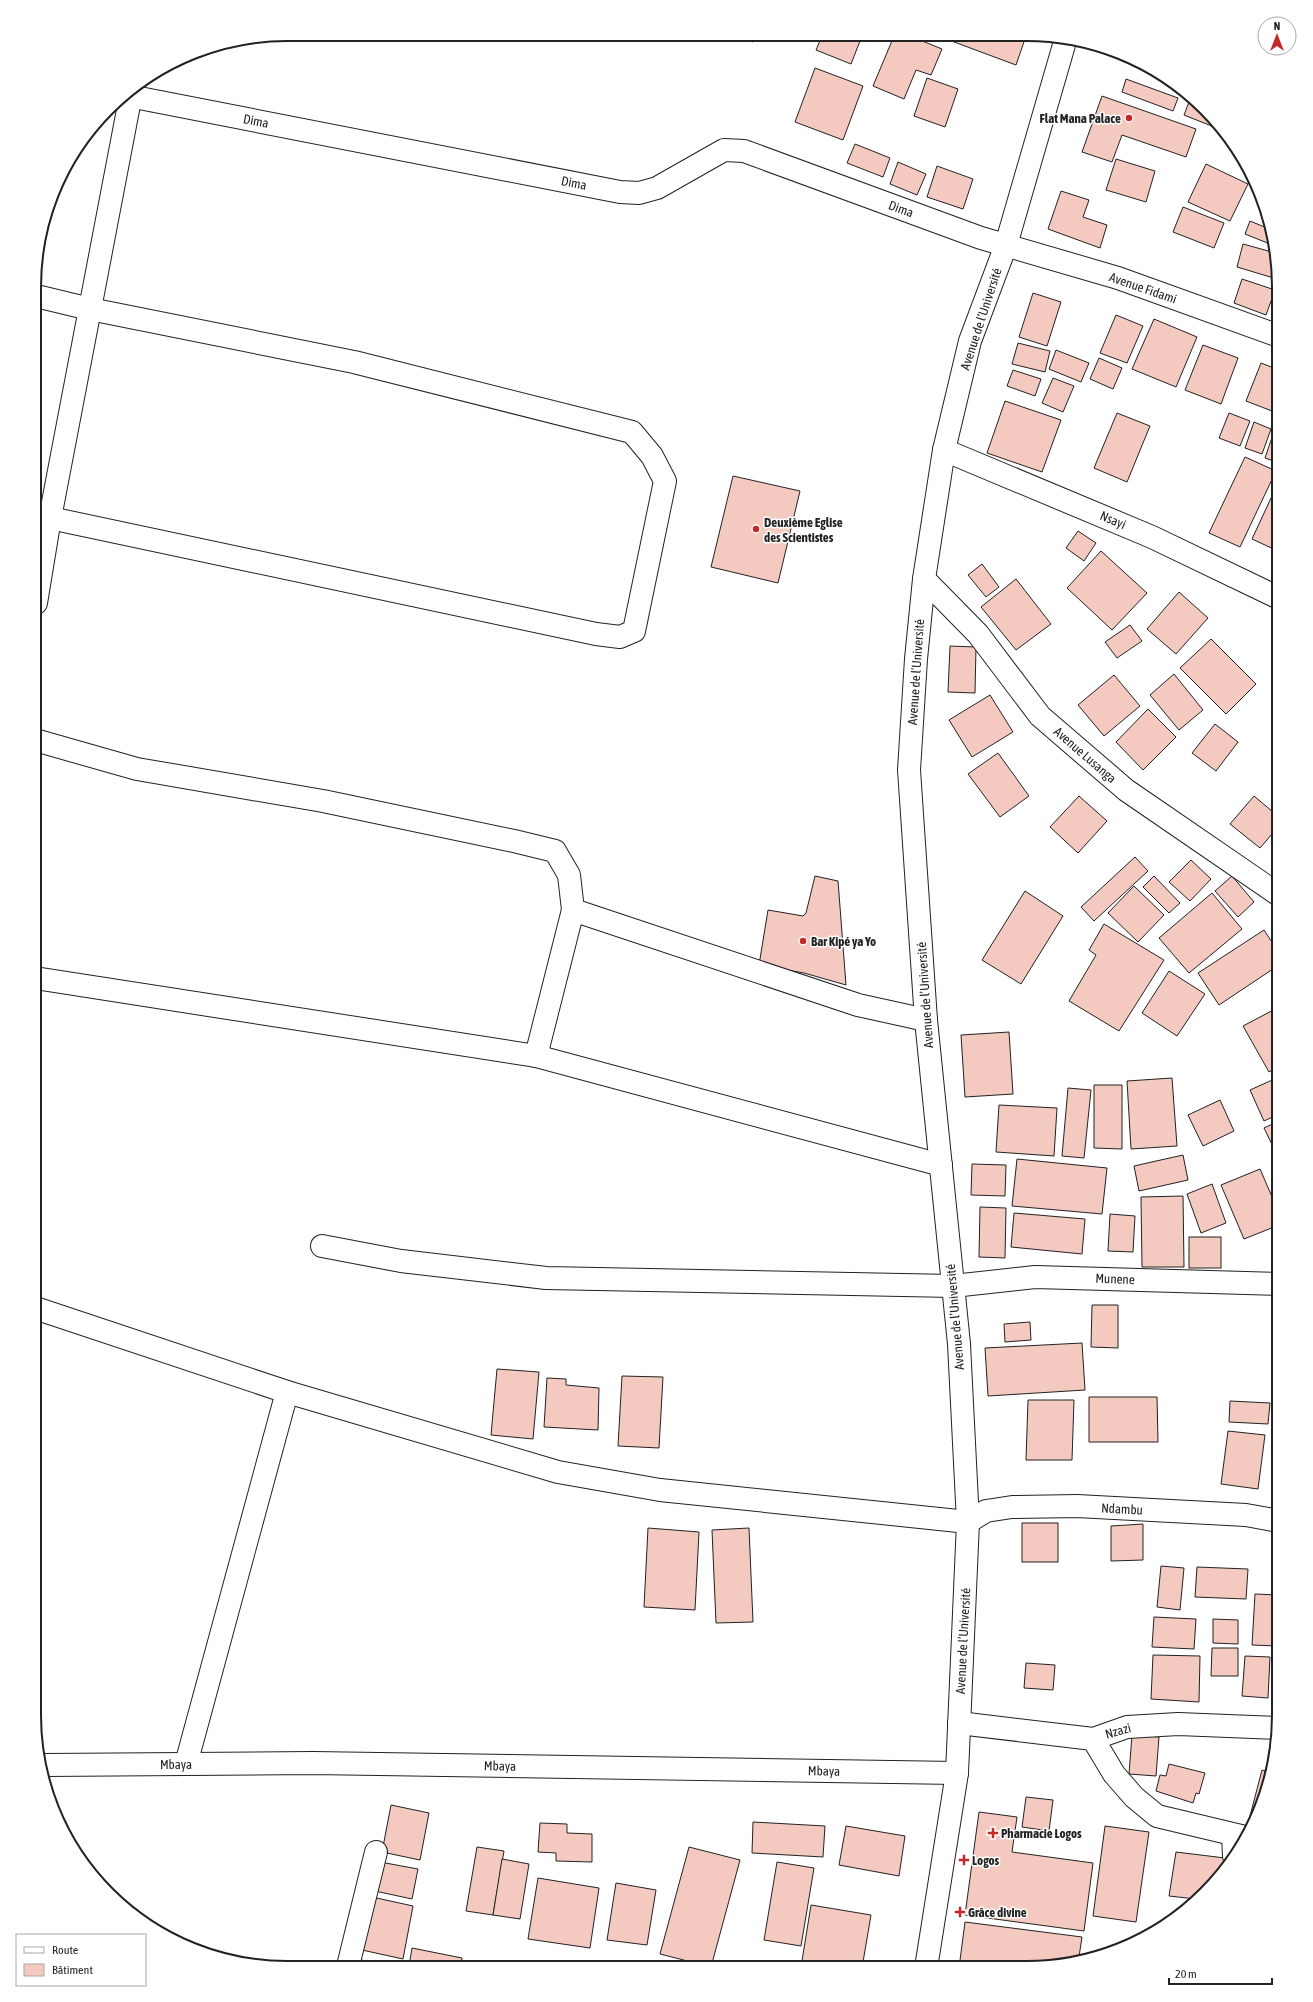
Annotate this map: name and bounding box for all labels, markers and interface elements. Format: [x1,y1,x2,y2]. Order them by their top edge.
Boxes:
north arrow [1257,16,1297,56]
text: N [1274,20,1280,32]
street label: Dima [242,111,270,131]
place label: Flat Mana Palace [1040,111,1121,126]
marker: Flat Mana Palace [1124,113,1134,123]
street label: Dima [560,173,588,193]
street label: Dima [886,198,916,220]
street label: Avenue de l’Université [957,266,1005,372]
street label: Avenue Fidami [1107,269,1179,307]
street label: Nsayi [1098,508,1128,532]
place label: Deuxième Eglise des Scientistes [764,515,843,545]
marker: Deuxième Eglise des Scientistes [751,524,761,534]
street label: Avenue de l’Université [905,618,927,726]
street label: Avenue Lusanga [1051,724,1119,786]
place label: Bar Kipé ya Yo [811,934,876,949]
marker: Bar Kipé ya Yo [798,936,808,946]
street label: Avenue de l’Université [914,941,936,1049]
street label: Avenue de l’Université [943,1263,967,1371]
street label: Munene [1095,1271,1135,1287]
street label: Ndambu [1101,1500,1143,1518]
street label: Avenue de l’Université [953,1587,973,1694]
street label: Nzazi [1103,1720,1133,1742]
street label: Mbaya [160,1757,192,1772]
street label: Mbaya [484,1758,516,1774]
street label: Mbaya [808,1763,840,1779]
place label: Pharmacie Logos [1001,1826,1082,1841]
marker: Pharmacie Logos [988,1828,998,1838]
place label: Logos [972,1853,1000,1868]
marker: Logos [959,1855,969,1865]
place label: Grâce divine [968,1905,1027,1920]
marker: Grâce divine [955,1907,965,1917]
legend [16,1934,146,1986]
text: Route [52,1943,78,1957]
scale bar [1169,1960,1272,1986]
text: Bâtiment [52,1963,93,1977]
text: 20 m [1175,1967,1197,1981]

